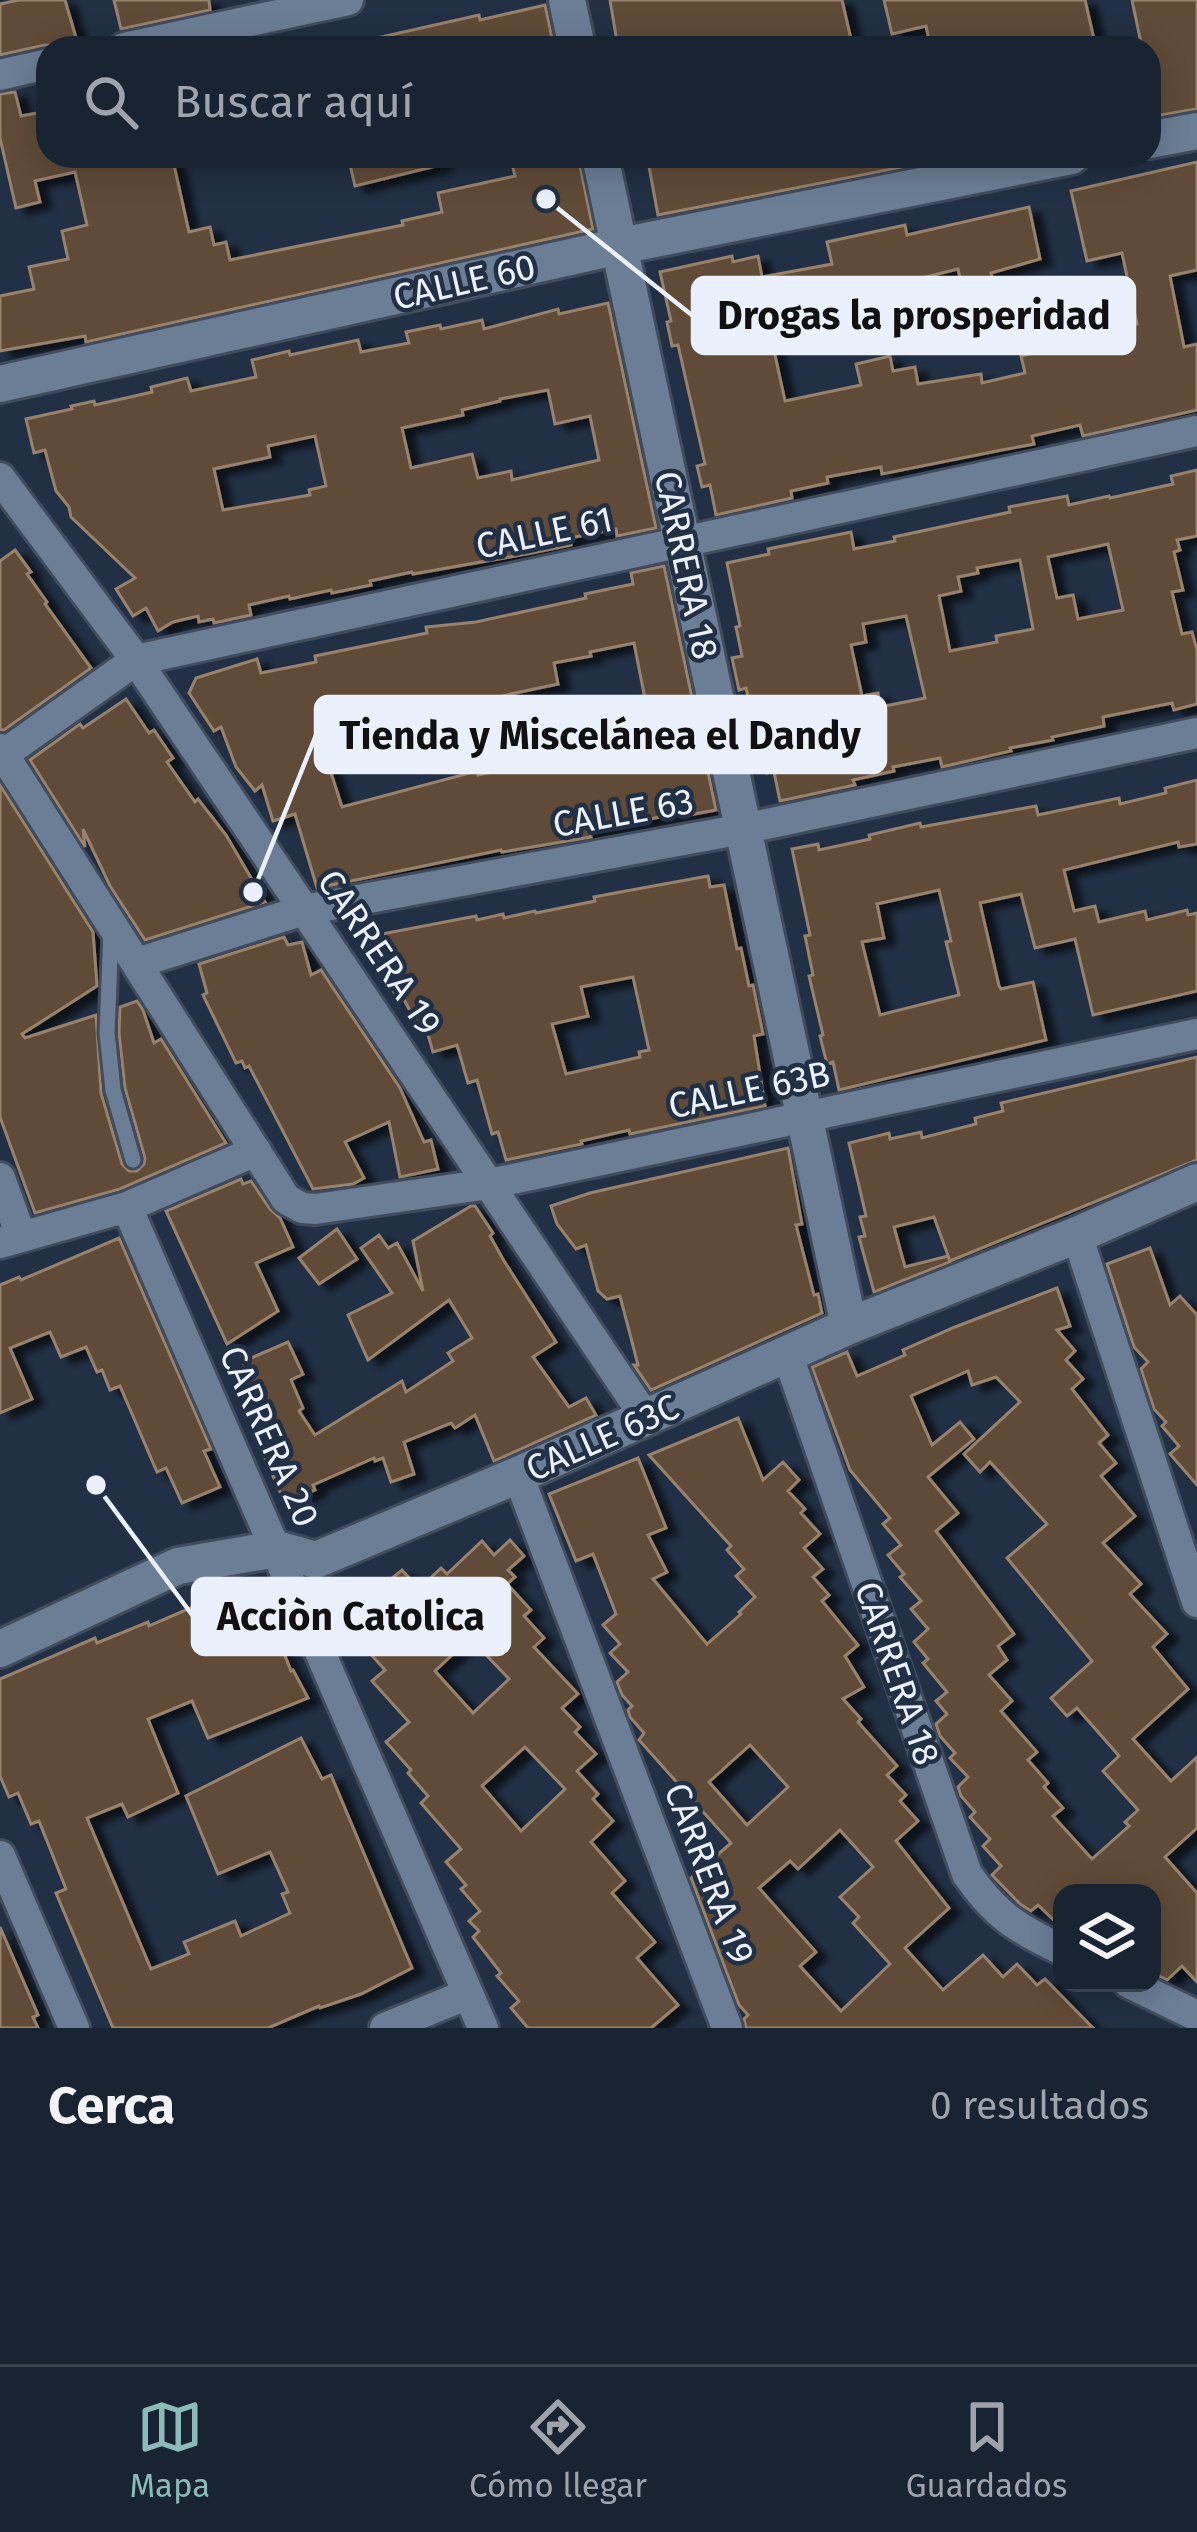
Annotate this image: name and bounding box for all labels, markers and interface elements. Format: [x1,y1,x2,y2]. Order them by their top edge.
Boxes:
search box [36,36,1161,168]
icon: search [78,69,144,135]
text: Buscar aquí [174,75,414,129]
street label: CALLE 60 [389,244,540,320]
callout: Drogas la prosperidad [693,278,1134,353]
text: Drogas la prosperidad [717,293,1111,339]
street label: CARRERA 18 [645,467,727,663]
street label: CALLE 61 [472,497,617,569]
callout: Tienda y Miscelánea el Dandy [316,697,885,772]
text: Tienda y Miscelánea el Dandy [339,713,861,759]
street label: CALLE 63 [549,779,697,847]
street label: CARRERA 19 [308,861,451,1044]
street label: CALLE 63B [664,1051,834,1129]
street label: CARRERA 20 [210,1339,329,1534]
street label: CALLE 63C [519,1385,686,1491]
street label: CARRERA 18 [845,1576,949,1771]
callout: Acciòn Catolica [193,1579,509,1654]
text: Acciòn Catolica [216,1594,485,1640]
street label: CARRERA 19 [654,1777,764,1970]
map controls [1053,1884,1161,1992]
button: layers [1053,1884,1161,1992]
text: Cerca [48,2075,175,2137]
text: 0 resultados [930,2083,1149,2129]
tab: Mapa [129,2394,210,2506]
tab: Cómo llegar [469,2394,647,2506]
tab: Guardados [906,2394,1068,2506]

